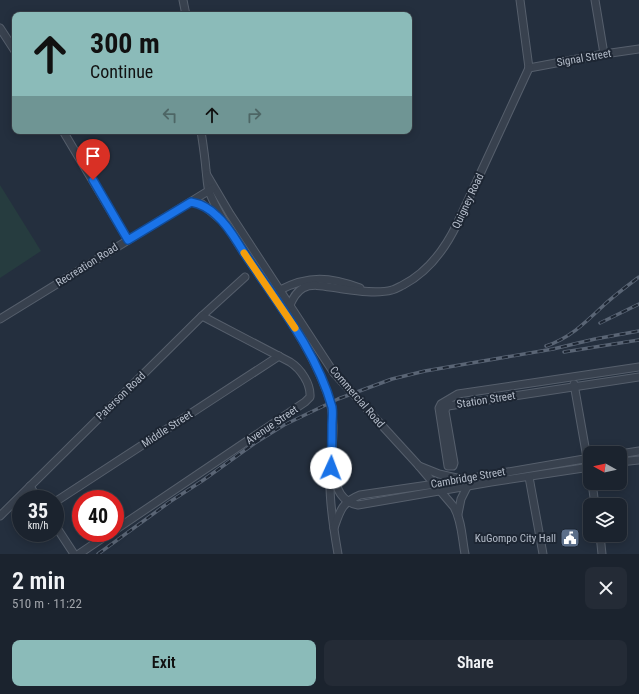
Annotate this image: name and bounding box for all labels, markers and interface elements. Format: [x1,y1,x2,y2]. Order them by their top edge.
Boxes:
text: 300 m [90,27,160,60]
icon: ahead [24,28,76,80]
street label: Signal Street [556,47,612,69]
text: Continue [90,61,153,82]
icon: left [159,104,181,126]
icon: ahead [201,104,223,126]
icon: right [243,104,265,126]
pin [76,139,110,180]
icon: arrive [82,145,104,167]
street label: Quigney Road [450,171,486,231]
street label: Recreation Road [53,241,121,289]
street label: Commercial Road [327,364,387,430]
street label: Paterson Road [94,369,148,423]
street label: Station Street [456,389,516,411]
street label: Avenue Street [244,403,300,447]
street label: Middle Street [139,408,195,450]
north arrow [583,446,627,490]
map controls [583,446,627,542]
position arrow [310,447,352,489]
street label: Cambridge Street [430,465,506,491]
speed limit sign: 40 [72,490,124,542]
button: layers [583,498,627,542]
text: 35 [28,499,48,523]
text: km/h [28,520,48,531]
public building icon: KuGompo City Hall [559,527,581,549]
place label: KuGompo City Hall [475,532,556,545]
text: 2 min [12,567,65,595]
button: close [585,567,627,609]
text: 510 m · 11:22 [12,596,82,611]
button: Exit [12,640,316,686]
button: Share [324,640,627,686]

